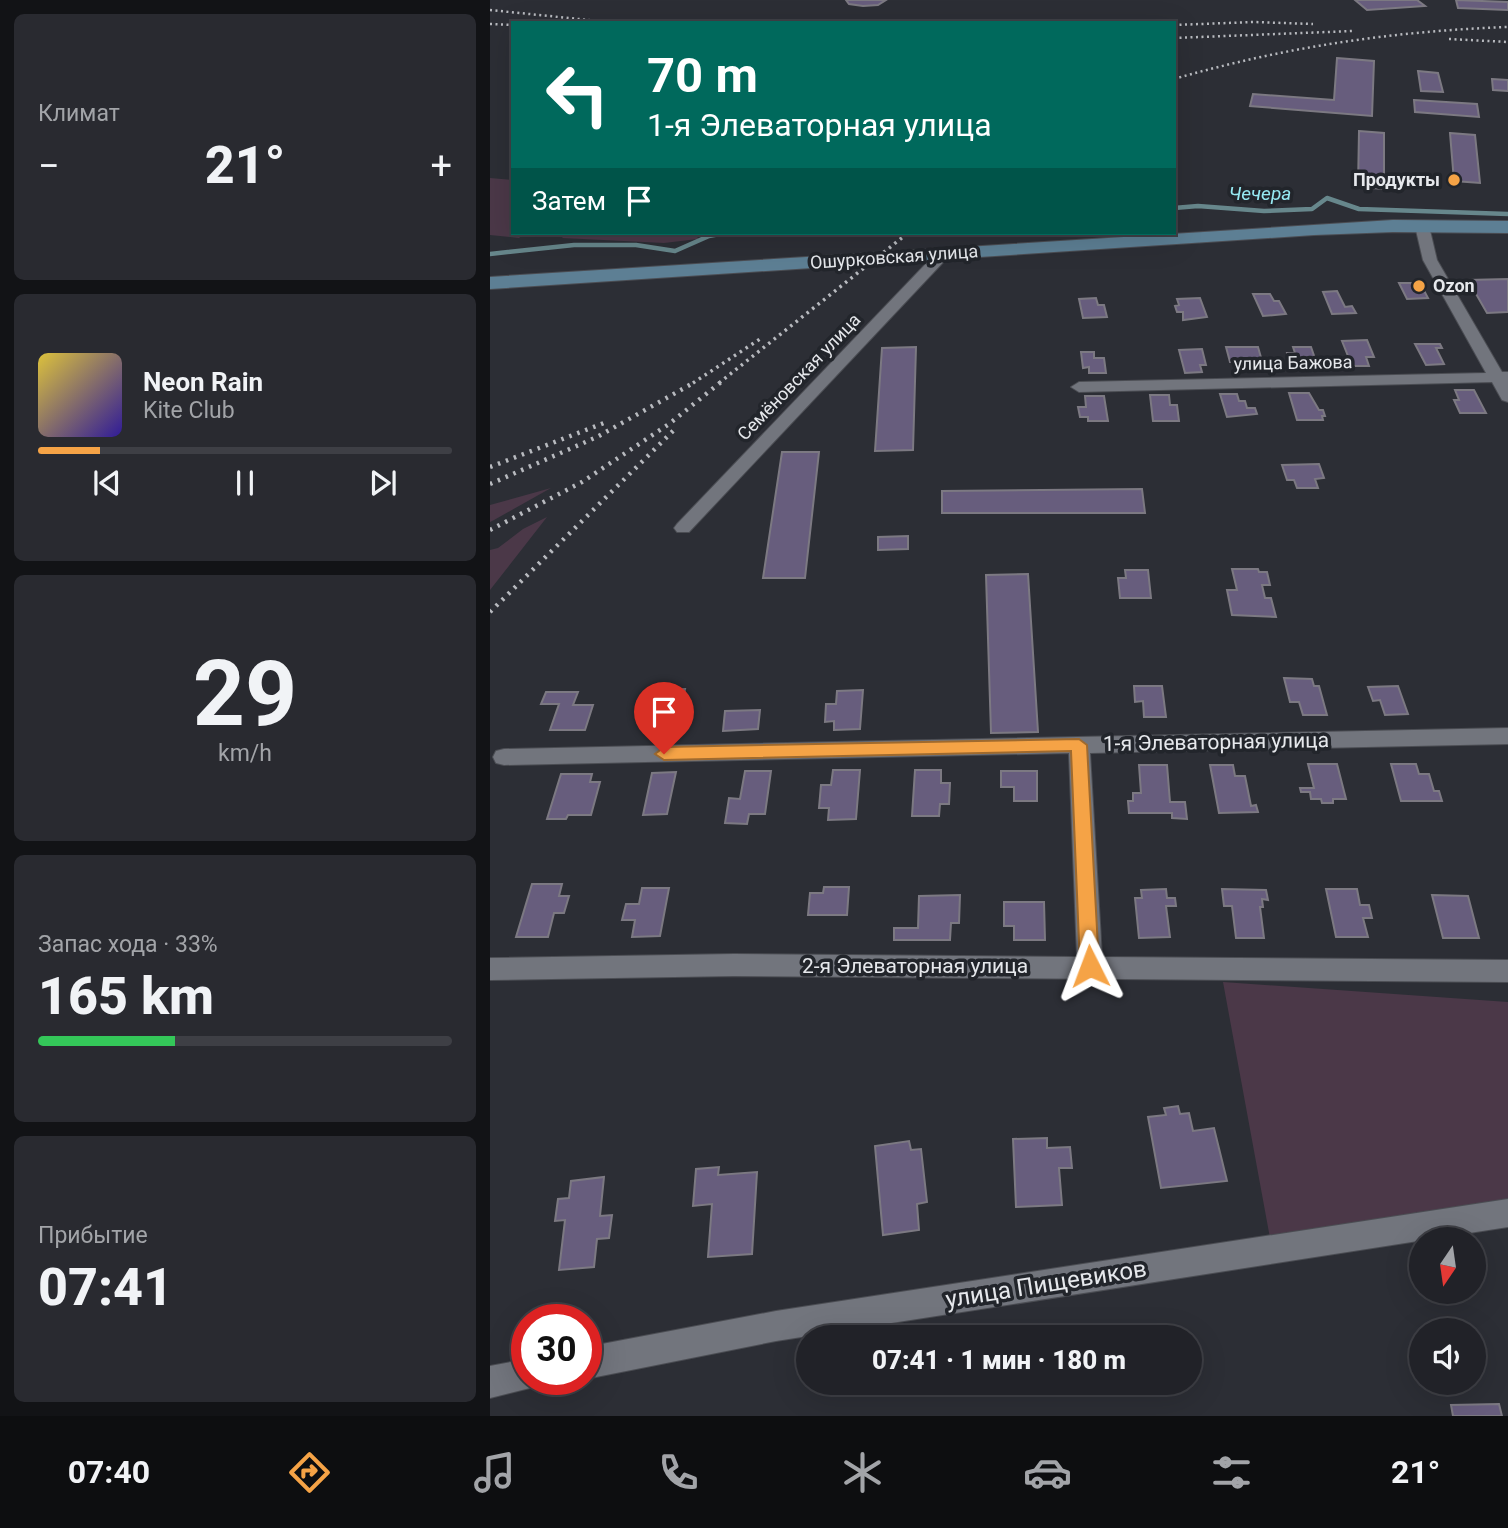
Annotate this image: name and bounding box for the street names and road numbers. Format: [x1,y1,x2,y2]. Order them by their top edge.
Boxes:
street label: Ошурковская улица [809,240,979,273]
street label: Семёновская улица [733,309,864,444]
street label: улица Бажова [1233,351,1353,374]
street label: 1-я Элеваторная улица [1103,728,1329,756]
street label: 2-я Элеваторная улица [802,954,1028,978]
street label: улица Пищевиков [943,1254,1149,1314]

